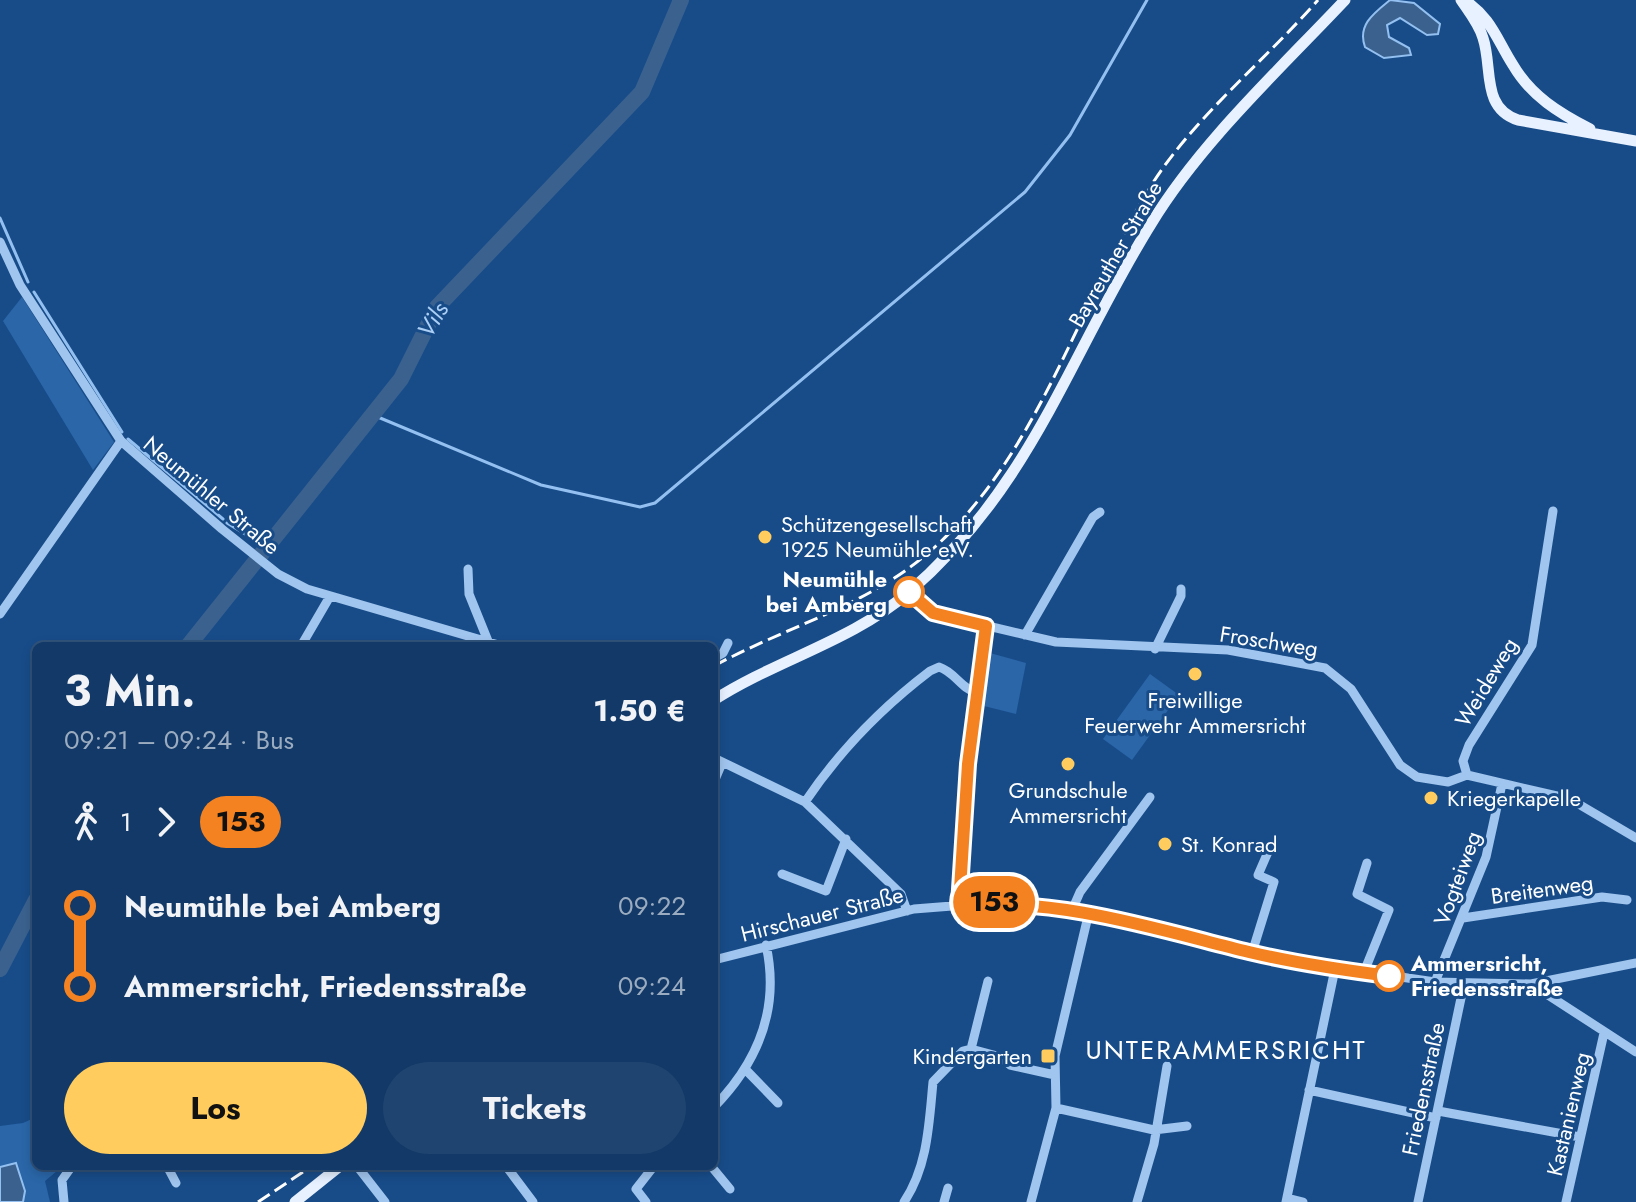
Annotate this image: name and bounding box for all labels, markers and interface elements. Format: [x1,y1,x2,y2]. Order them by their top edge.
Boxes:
street label: Bayreuther Straße [1060,175,1170,333]
water label: Vils [408,295,457,344]
street label: Neumühler Straße [137,428,287,562]
place label: Schützengesellschaft 1925 Neumühle e.V. [781,508,974,565]
marker: Schützengesellschaft 1925 Neumühle e.V. [756,528,774,546]
place label: Neumühle bei Amberg [766,563,887,620]
marker: Neumühle bei Amberg [894,577,924,607]
street label: Froschweg [1218,617,1320,665]
street label: Weideweg [1447,631,1525,733]
text: 3 Min. [64,659,195,723]
marker: Freiwillige Feuerwehr Ammersricht [1186,665,1204,683]
place label: Freiwillige Feuerwehr Ammersricht [1084,684,1307,741]
text: 1.50 € [593,689,686,732]
text: 09:21 – 09:24 · Bus [64,721,294,759]
marker: Grundschule Ammersricht [1059,755,1077,773]
place label: Grundschule Ammersricht [1008,774,1128,831]
place label: Kriegerkapelle [1447,782,1581,814]
marker: Kriegerkapelle [1422,789,1440,807]
icon: walk [64,800,108,844]
icon: forward [144,800,188,844]
text: 153 [216,801,265,842]
text: 1 [120,803,132,841]
street label: Vogteiweg [1425,826,1489,930]
place label: St. Konrad [1181,828,1278,860]
marker: St. Konrad [1156,835,1174,853]
street label: Breitenweg [1489,866,1595,912]
line badge: 153 [948,876,1040,928]
street label: Hirschauer Straße [737,878,907,950]
text: 153 [969,881,1019,922]
text: Neumühle bei Amberg [124,885,441,928]
text: 09:22 [618,887,686,925]
place label: Ammersricht, Friedensstraße [1410,947,1563,1004]
marker: Ammersricht, Friedensstraße [1374,961,1404,991]
text: Ammersricht, Friedensstraße [124,965,527,1008]
text: 09:24 [618,967,686,1005]
street label: Friedensstraße [1393,1019,1453,1159]
district label: UNTERAMMERSRICHT [1085,1031,1367,1069]
place label: Kindergarten [912,1040,1032,1072]
marker: Kindergarten [1039,1047,1057,1065]
street label: Kastanienweg [1538,1049,1598,1179]
button: Los [64,1062,367,1154]
button: Tickets [383,1062,686,1154]

